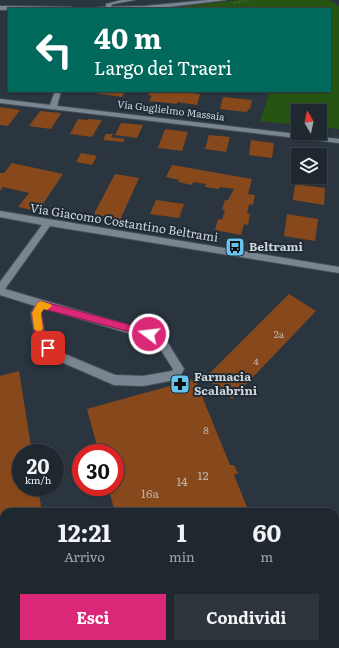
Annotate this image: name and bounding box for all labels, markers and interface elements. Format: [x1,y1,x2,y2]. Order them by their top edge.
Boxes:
text: 40 m [94,16,162,58]
icon: left [28,24,80,76]
text: Largo dei Traeri [94,54,232,81]
street label: Via Guglielmo Massaia [117,95,226,124]
north arrow [291,104,327,140]
map controls [291,104,327,184]
button: layers [291,148,327,184]
street label: Via Giacomo Costantino Beltrami [29,198,220,246]
bus stop icon: Beltrami [224,236,246,258]
place label: Beltrami [249,237,303,255]
position arrow [128,313,170,355]
house number: 2a [274,326,285,341]
pin [31,331,65,365]
icon: arrive [37,337,59,359]
house number: 4 [253,353,259,368]
place label: Farmacia Scalabrini [194,367,258,399]
pharmacy icon: Farmacia Scalabrini [169,373,191,395]
house number: 8 [203,422,209,437]
speed limit sign: 30 [72,444,124,496]
text: 20 [26,450,50,480]
house number: 12 [198,466,208,484]
text: km/h [25,472,51,487]
house number: 14 [176,472,188,490]
house number: 16a [141,484,159,502]
text: 12:21 [58,514,111,549]
text: 1 [177,514,187,549]
text: 60 [252,514,281,549]
text: Arrivo [64,547,105,566]
text: min [169,547,195,566]
text: m [260,547,273,566]
button: Esci [20,594,166,640]
button: Condividi [174,594,319,640]

